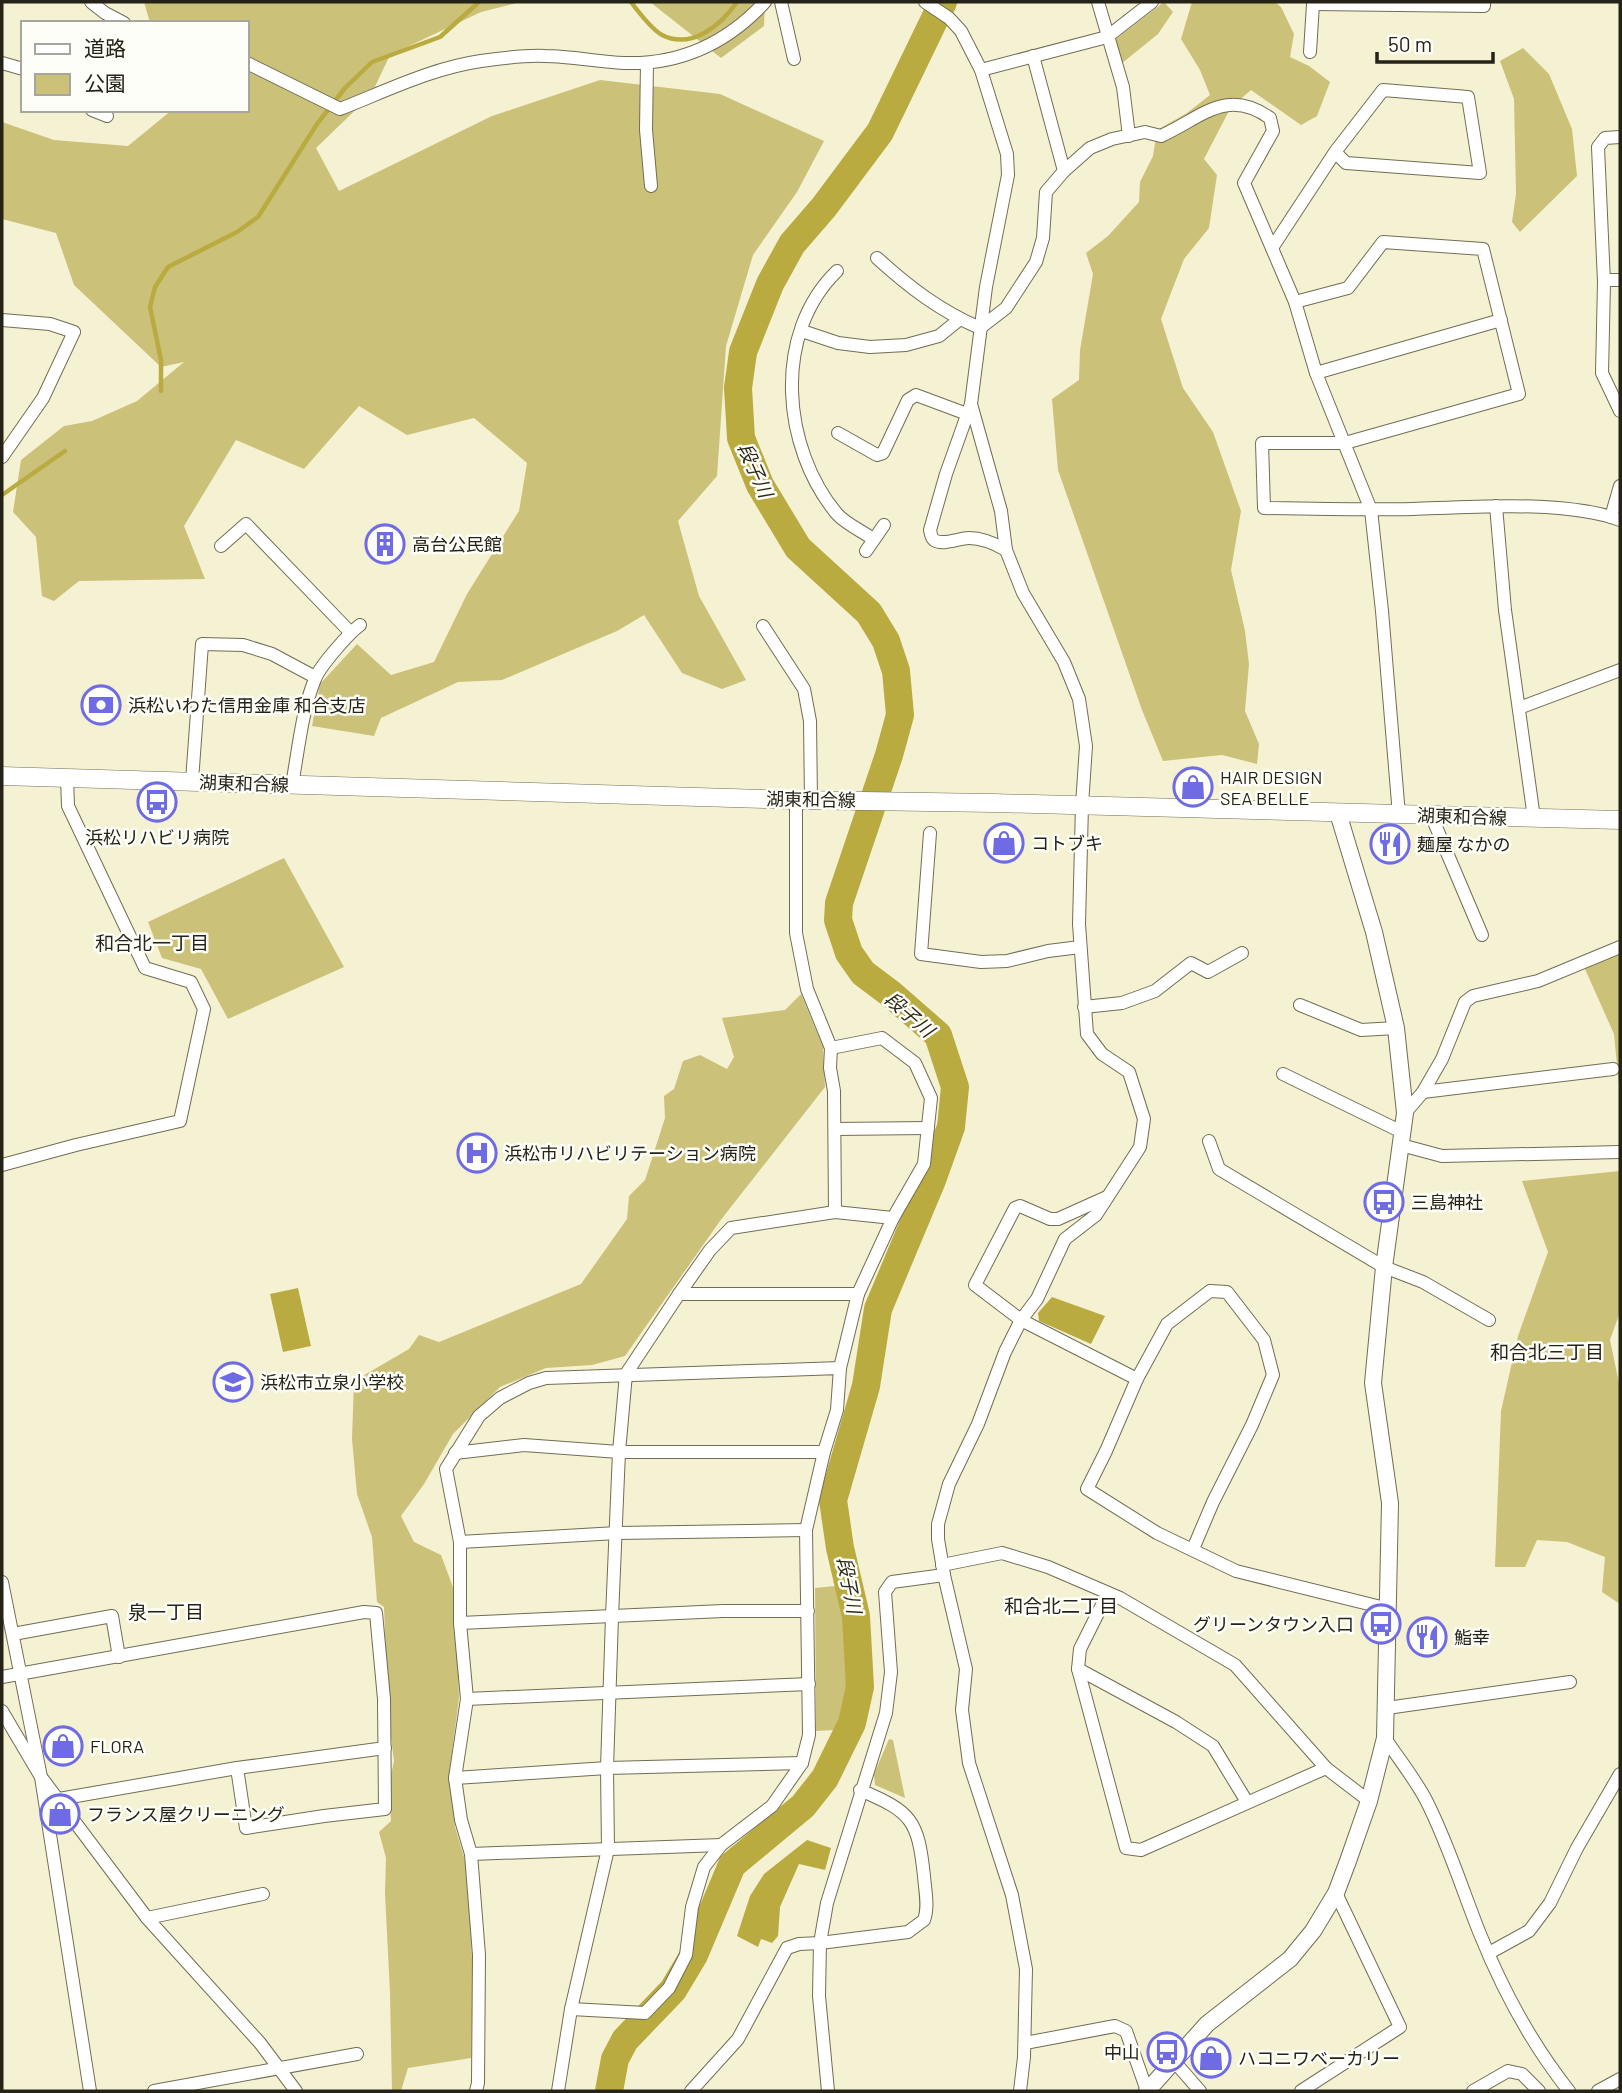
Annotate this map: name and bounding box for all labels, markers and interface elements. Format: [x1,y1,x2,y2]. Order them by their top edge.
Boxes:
legend [21,21,248,112]
scale bar [1377,21,1492,65]
text: 50 m [1388,31,1432,56]
text: 道路 [84,35,126,60]
text: 公園 [84,70,126,95]
water label: 段子川 [734,439,779,503]
building icon: 高台公民館 [364,523,406,565]
place label: 高台公民館 [412,533,502,555]
bank icon: 浜松いわた信用金庫 和合支店 [80,684,122,726]
place label: 浜松いわた信用金庫 和合支店 [128,694,366,716]
shop icon: HAIR DESIGN SEA BELLE [1172,766,1214,808]
place label: HAIR DESIGN SEA BELLE [1220,766,1323,809]
street label: 湖東和合線 [199,770,289,796]
bus stop icon: 浜松リハビリ病院 [136,781,178,823]
street label: 湖東和合線 [766,787,856,811]
street label: 湖東和合線 [1417,803,1507,829]
shop icon: コトブキ [983,822,1025,864]
restaurant icon: 麺屋 なかの [1369,823,1411,865]
place label: 浜松リハビリ病院 [85,826,229,848]
place label: コトブキ [1031,832,1103,854]
place label: 麺屋 なかの [1417,833,1511,855]
district label: 和合北一丁目 [95,931,209,954]
water label: 段子川 [881,987,941,1043]
hospital icon: 浜松市リハビリテーション病院 [456,1132,498,1174]
place label: 浜松市リハビリテーション病院 [504,1142,756,1164]
bus stop icon: 三島神社 [1363,1181,1405,1223]
place label: 三島神社 [1411,1191,1483,1213]
district label: 和合北三丁目 [1490,1340,1604,1363]
school or university icon: 浜松市立泉小学校 [212,1361,254,1403]
place label: 浜松市立泉小学校 [260,1371,404,1393]
water label: 段子川 [833,1555,867,1617]
district label: 和合北二丁目 [1004,1594,1118,1617]
district label: 泉一丁目 [128,1600,204,1623]
bus stop icon: グリーンタウン入口 [1360,1603,1402,1645]
place label: グリーンタウン入口 [1193,1613,1354,1635]
restaurant icon: 鮨幸 [1406,1616,1448,1658]
place label: 鮨幸 [1454,1626,1490,1648]
shop icon: FLORA [42,1725,84,1767]
place label: FLORA [90,1735,144,1757]
shop icon: フランス屋クリーニング [39,1793,81,1835]
place label: フランス屋クリーニング [87,1803,285,1825]
bus stop icon: 中山 [1146,2031,1188,2073]
shop icon: ハコニワベーカリー [1190,2037,1232,2079]
place label: 中山 [1104,2041,1140,2063]
place label: ハコニワベーカリー [1238,2047,1400,2069]

